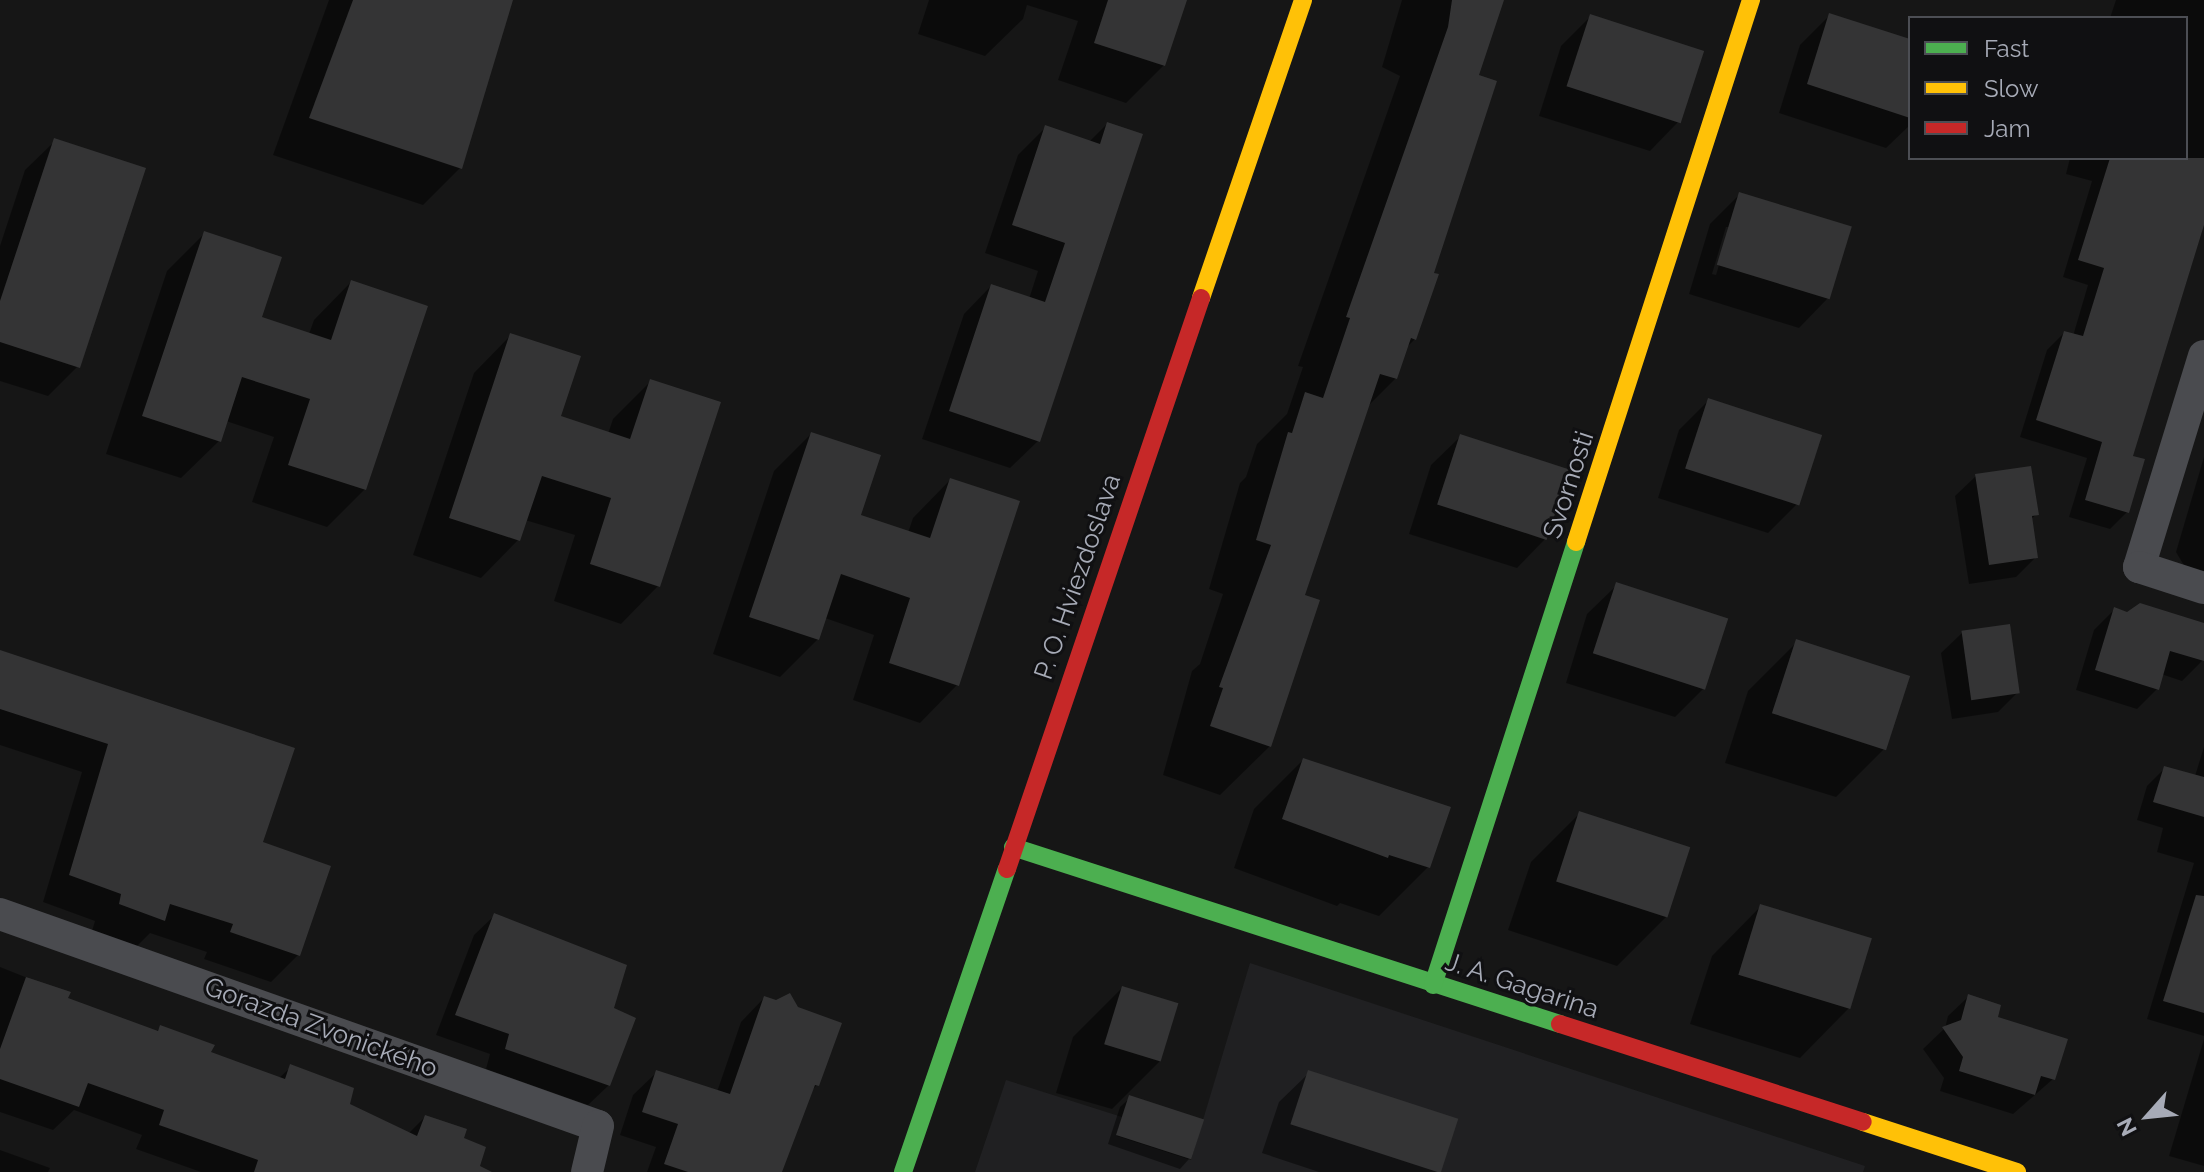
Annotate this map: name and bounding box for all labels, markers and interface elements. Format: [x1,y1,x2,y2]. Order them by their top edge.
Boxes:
legend [1908,16,2188,160]
text: Fast [1984,34,2029,63]
text: Slow [1984,74,2038,103]
text: Jam [1984,114,2030,143]
street label: Svornosti [1537,427,1601,543]
street label: P. O. Hviezdoslava [1028,470,1128,684]
street label: J. A. Gagarina [1441,946,1603,1026]
street label: Gorazda Zvonického [200,971,442,1085]
north arrow [2108,1076,2188,1156]
text: N [2111,1114,2142,1140]

